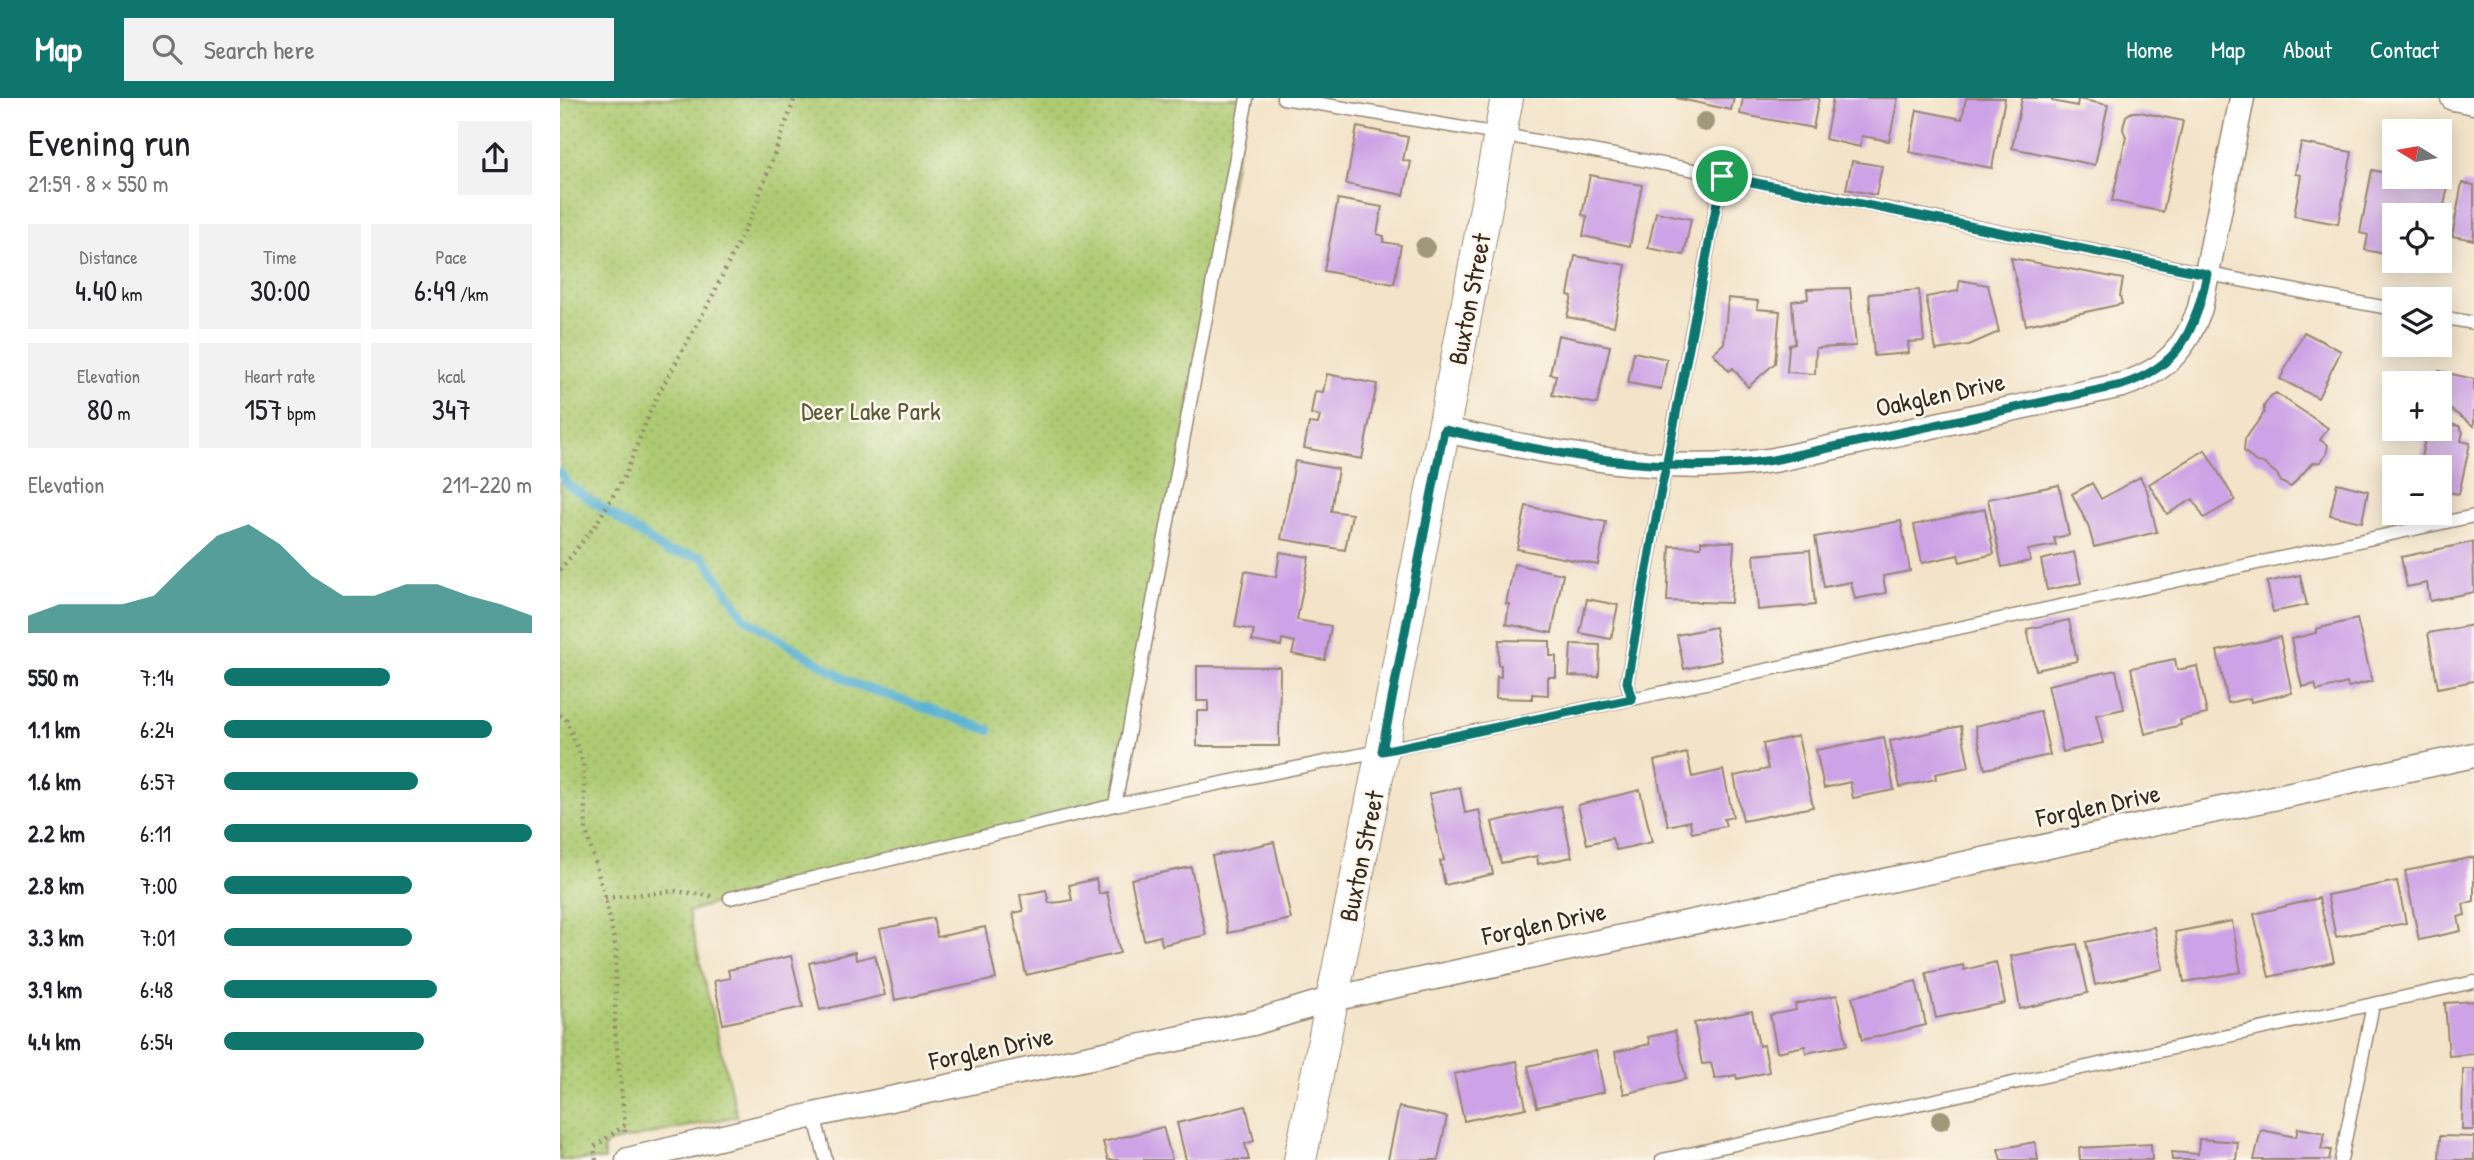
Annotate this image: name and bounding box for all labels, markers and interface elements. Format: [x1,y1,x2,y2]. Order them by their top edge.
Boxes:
search box [124,18,614,81]
text: Map [35,27,82,71]
icon: search [148,30,186,68]
text: Search here [204,32,315,67]
text: Home [2126,33,2173,65]
text: Map [2211,33,2245,65]
text: About [2283,33,2332,65]
text: Contact [2370,33,2439,65]
text: Evening run [28,116,191,168]
north arrow [2382,119,2452,189]
map controls [2382,119,2452,525]
button: share [458,121,532,195]
pin [1692,146,1752,206]
icon: arrive [1703,157,1741,195]
text: 21:59 · 8 × 550 m [28,168,168,199]
button: locate [2382,203,2452,273]
street label: Buxton Street [1439,229,1499,368]
text: Distance [80,244,138,270]
text: Time [263,244,297,270]
text: Pace [436,244,467,270]
text: 4.40 [75,270,117,310]
text: 30:00 [250,270,310,310]
text: 6:49 [414,270,455,310]
text: km [117,281,142,307]
text: /km [455,281,489,307]
button: layers [2382,287,2452,357]
text: Elevation [77,363,140,389]
text: Heart rate [245,363,315,389]
text: kcal [437,363,465,389]
street label: Oakglen Drive [1872,363,2008,425]
button: + [2382,371,2452,441]
text: 80 [87,389,113,429]
text: 157 [244,389,283,429]
text: 347 [432,389,471,429]
park label: Deer Lake Park [801,393,941,428]
text: m [113,400,131,426]
text: bpm [283,400,316,426]
button: − [2382,455,2452,525]
text: Elevation [28,469,104,500]
text: 211–220 m [442,469,532,500]
text: 550 m [28,662,79,693]
text: 7:14 [140,662,174,693]
text: 1.1 km [28,714,80,745]
text: 6:24 [140,714,174,745]
text: 1.6 km [28,766,81,797]
text: 6:57 [140,766,176,797]
street label: Forglen Drive [2032,775,2163,835]
street label: Buxton Street [1330,786,1392,925]
text: 2.2 km [28,818,85,849]
text: 6:11 [140,818,171,849]
text: 2.8 km [28,870,84,901]
text: 7:00 [140,870,177,901]
street label: Forglen Drive [1478,893,1609,953]
text: 3.3 km [28,922,84,953]
text: 7:01 [140,922,175,953]
text: 3.9 km [28,974,82,1005]
text: 6:48 [140,974,173,1005]
street label: Forglen Drive [925,1018,1056,1078]
text: 4.4 km [28,1026,81,1057]
text: 6:54 [140,1026,173,1057]

